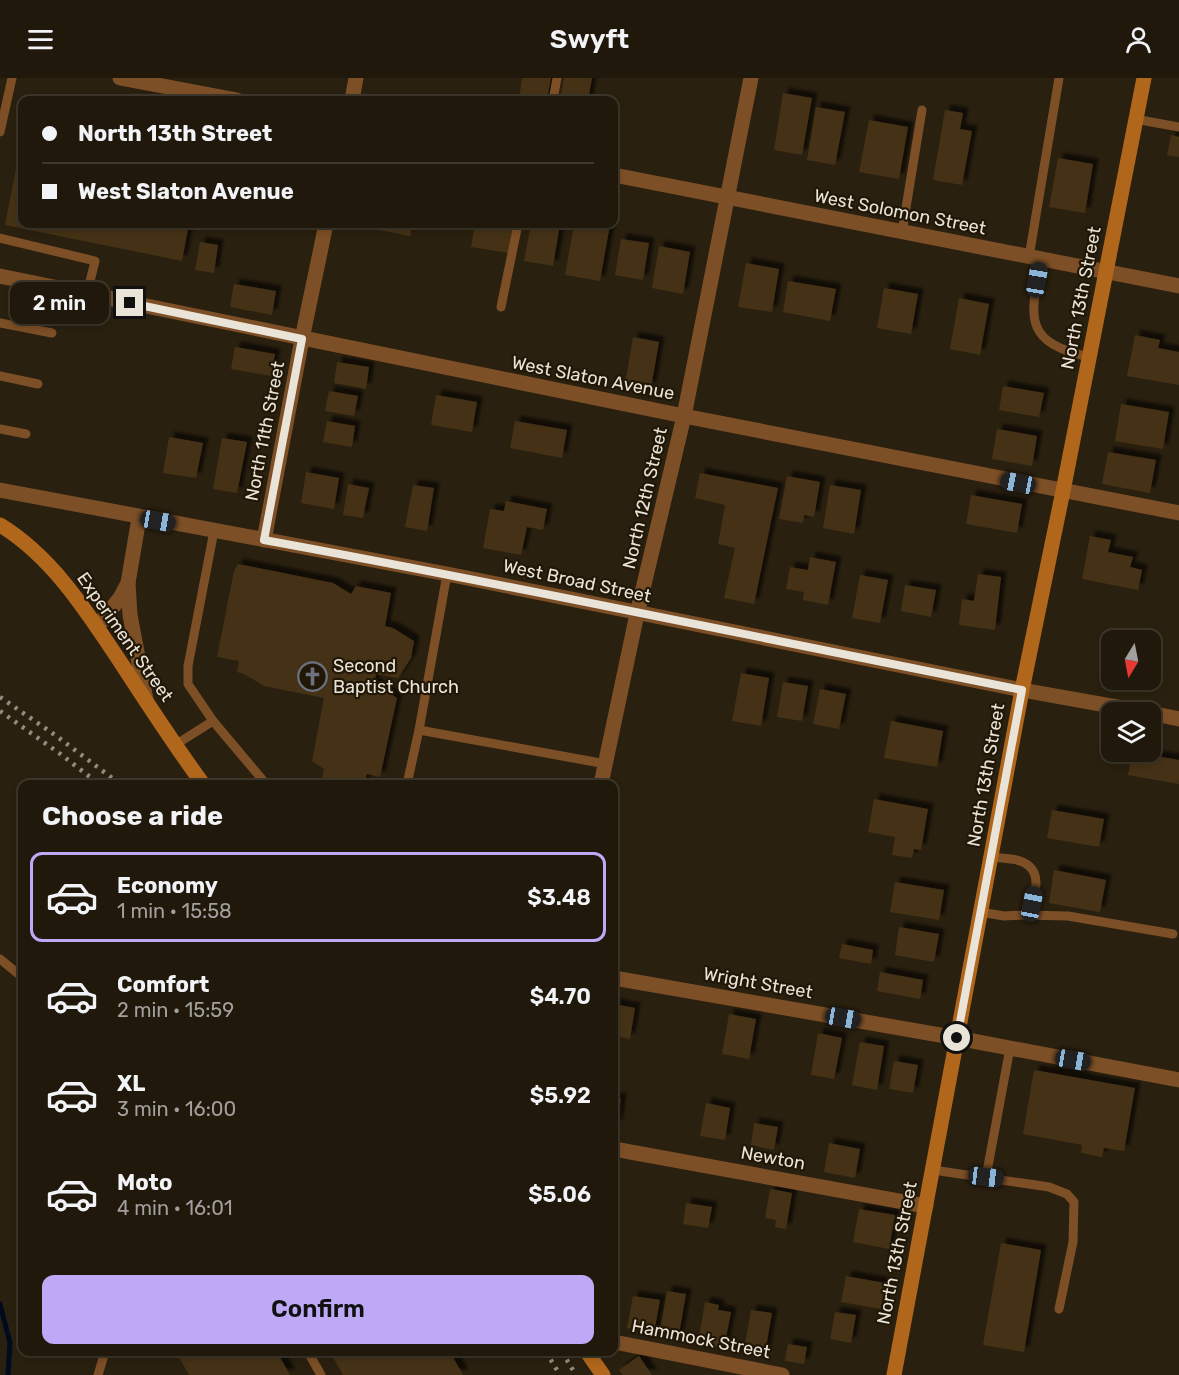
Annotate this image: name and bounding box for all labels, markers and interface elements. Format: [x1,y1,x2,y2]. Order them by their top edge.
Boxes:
icon: menu [24,23,57,56]
text: Swyft [550,23,629,55]
icon: person [1122,23,1155,56]
text: North 13th Street [78,120,272,147]
text: West Slaton Avenue [78,178,294,205]
street label: West Solomon Street [812,185,988,239]
street label: North 13th Street [1056,225,1106,371]
car [1025,261,1049,299]
callout: 2 min [10,282,109,324]
route end [116,289,143,316]
text: 2 min [33,291,86,315]
street label: West Slaton Avenue [510,351,676,405]
street label: North 11th Street [241,359,289,503]
street label: North 12th Street [618,425,672,571]
car [999,471,1037,495]
car [139,509,177,533]
street label: West Broad Street [501,555,653,607]
street label: Experiment Street [72,568,178,706]
north arrow [1101,630,1161,690]
map controls [1101,630,1161,762]
place label: Second Baptist Church [333,655,459,698]
church icon: Second Baptist Church [296,660,328,692]
street label: North 13th Street [963,702,1009,848]
button: layers [1101,702,1161,762]
text: Choose a ride [42,800,223,832]
icon: car [45,870,99,924]
text: Economy [117,872,218,899]
text: $3.48 [527,884,591,911]
car [1020,885,1044,923]
text: 1 min · 15:58 [117,899,232,923]
street label: Wright Street [702,963,814,1003]
icon: car [45,969,99,1023]
text: Comfort [117,971,209,998]
text: $4.70 [530,983,591,1010]
text: 2 min · 15:59 [117,998,234,1022]
car [824,1006,862,1030]
route start [943,1024,970,1051]
car [1054,1048,1092,1072]
icon: car [45,1068,99,1122]
text: XL [117,1070,145,1097]
text: $5.92 [530,1082,591,1109]
text: 3 min · 16:00 [117,1097,236,1121]
street label: Newton [739,1142,807,1174]
car [967,1166,1005,1188]
icon: car [45,1167,99,1221]
text: Moto [117,1169,172,1196]
street label: North 13th Street [872,1180,922,1326]
text: $5.06 [528,1181,591,1208]
text: 4 min · 16:01 [117,1196,232,1220]
button: Confirm [42,1275,594,1344]
street label: Hammock Street [630,1315,772,1363]

